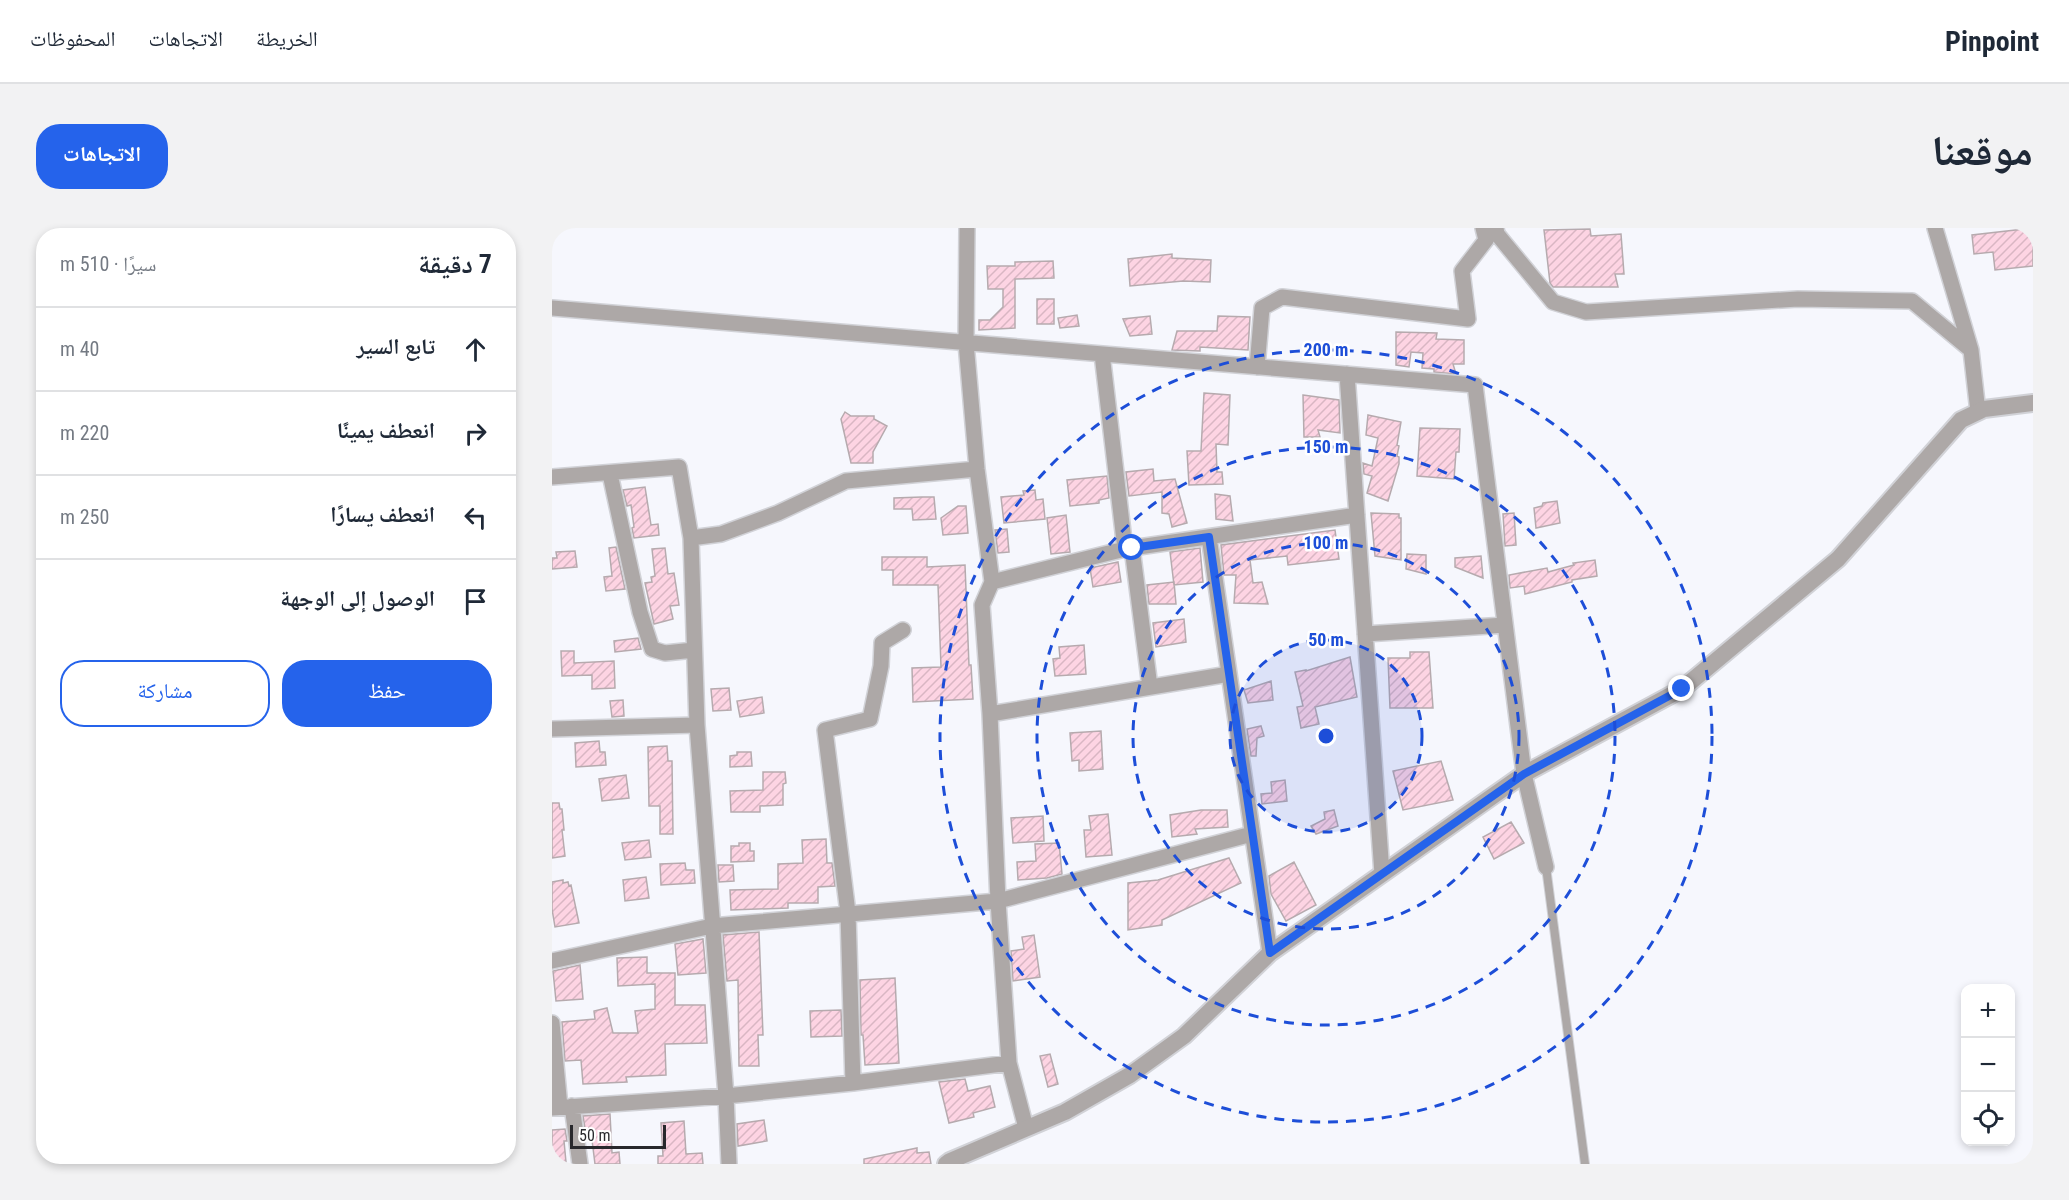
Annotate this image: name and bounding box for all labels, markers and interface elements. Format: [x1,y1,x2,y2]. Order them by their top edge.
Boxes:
text: Pinpoint [1945,25,2039,58]
text: المحفوظات [30,27,115,51]
text: الاتجاهات [148,27,223,51]
text: الخريطة [256,27,318,51]
button: الاتجاهات [36,124,168,189]
text: موقعنا [1932,126,2033,175]
text: 7 دقيقة [418,249,492,279]
text: سيرًا · 510 m [60,252,157,276]
icon: ahead [459,333,492,366]
text: تابع السير [357,334,435,359]
text: 40 m [60,337,99,361]
text: 200 m [1304,339,1348,360]
icon: right [459,417,492,450]
text: انعطف يمينًا [337,418,435,443]
text: 220 m [60,421,109,445]
text: 150 m [1304,436,1348,457]
icon: left [459,501,492,534]
text: انعطف يسارًا [330,502,435,527]
text: 250 m [60,505,109,529]
text: 100 m [1304,532,1348,553]
route start [1118,534,1144,560]
icon: arrive [459,585,492,618]
text: الوصول إلى الوجهة [280,586,435,611]
text: 50 m [1308,629,1344,650]
button: مشاركة [60,660,270,727]
button: حفظ [282,660,492,727]
route end [1668,675,1694,701]
centre of rings [1316,726,1336,746]
map controls [1961,984,2015,1146]
button: + [1961,984,2015,1038]
button: − [1961,1038,2015,1092]
button: locate [1961,1092,2015,1146]
scale bar [570,1122,666,1150]
text: 50 m [579,1126,611,1145]

